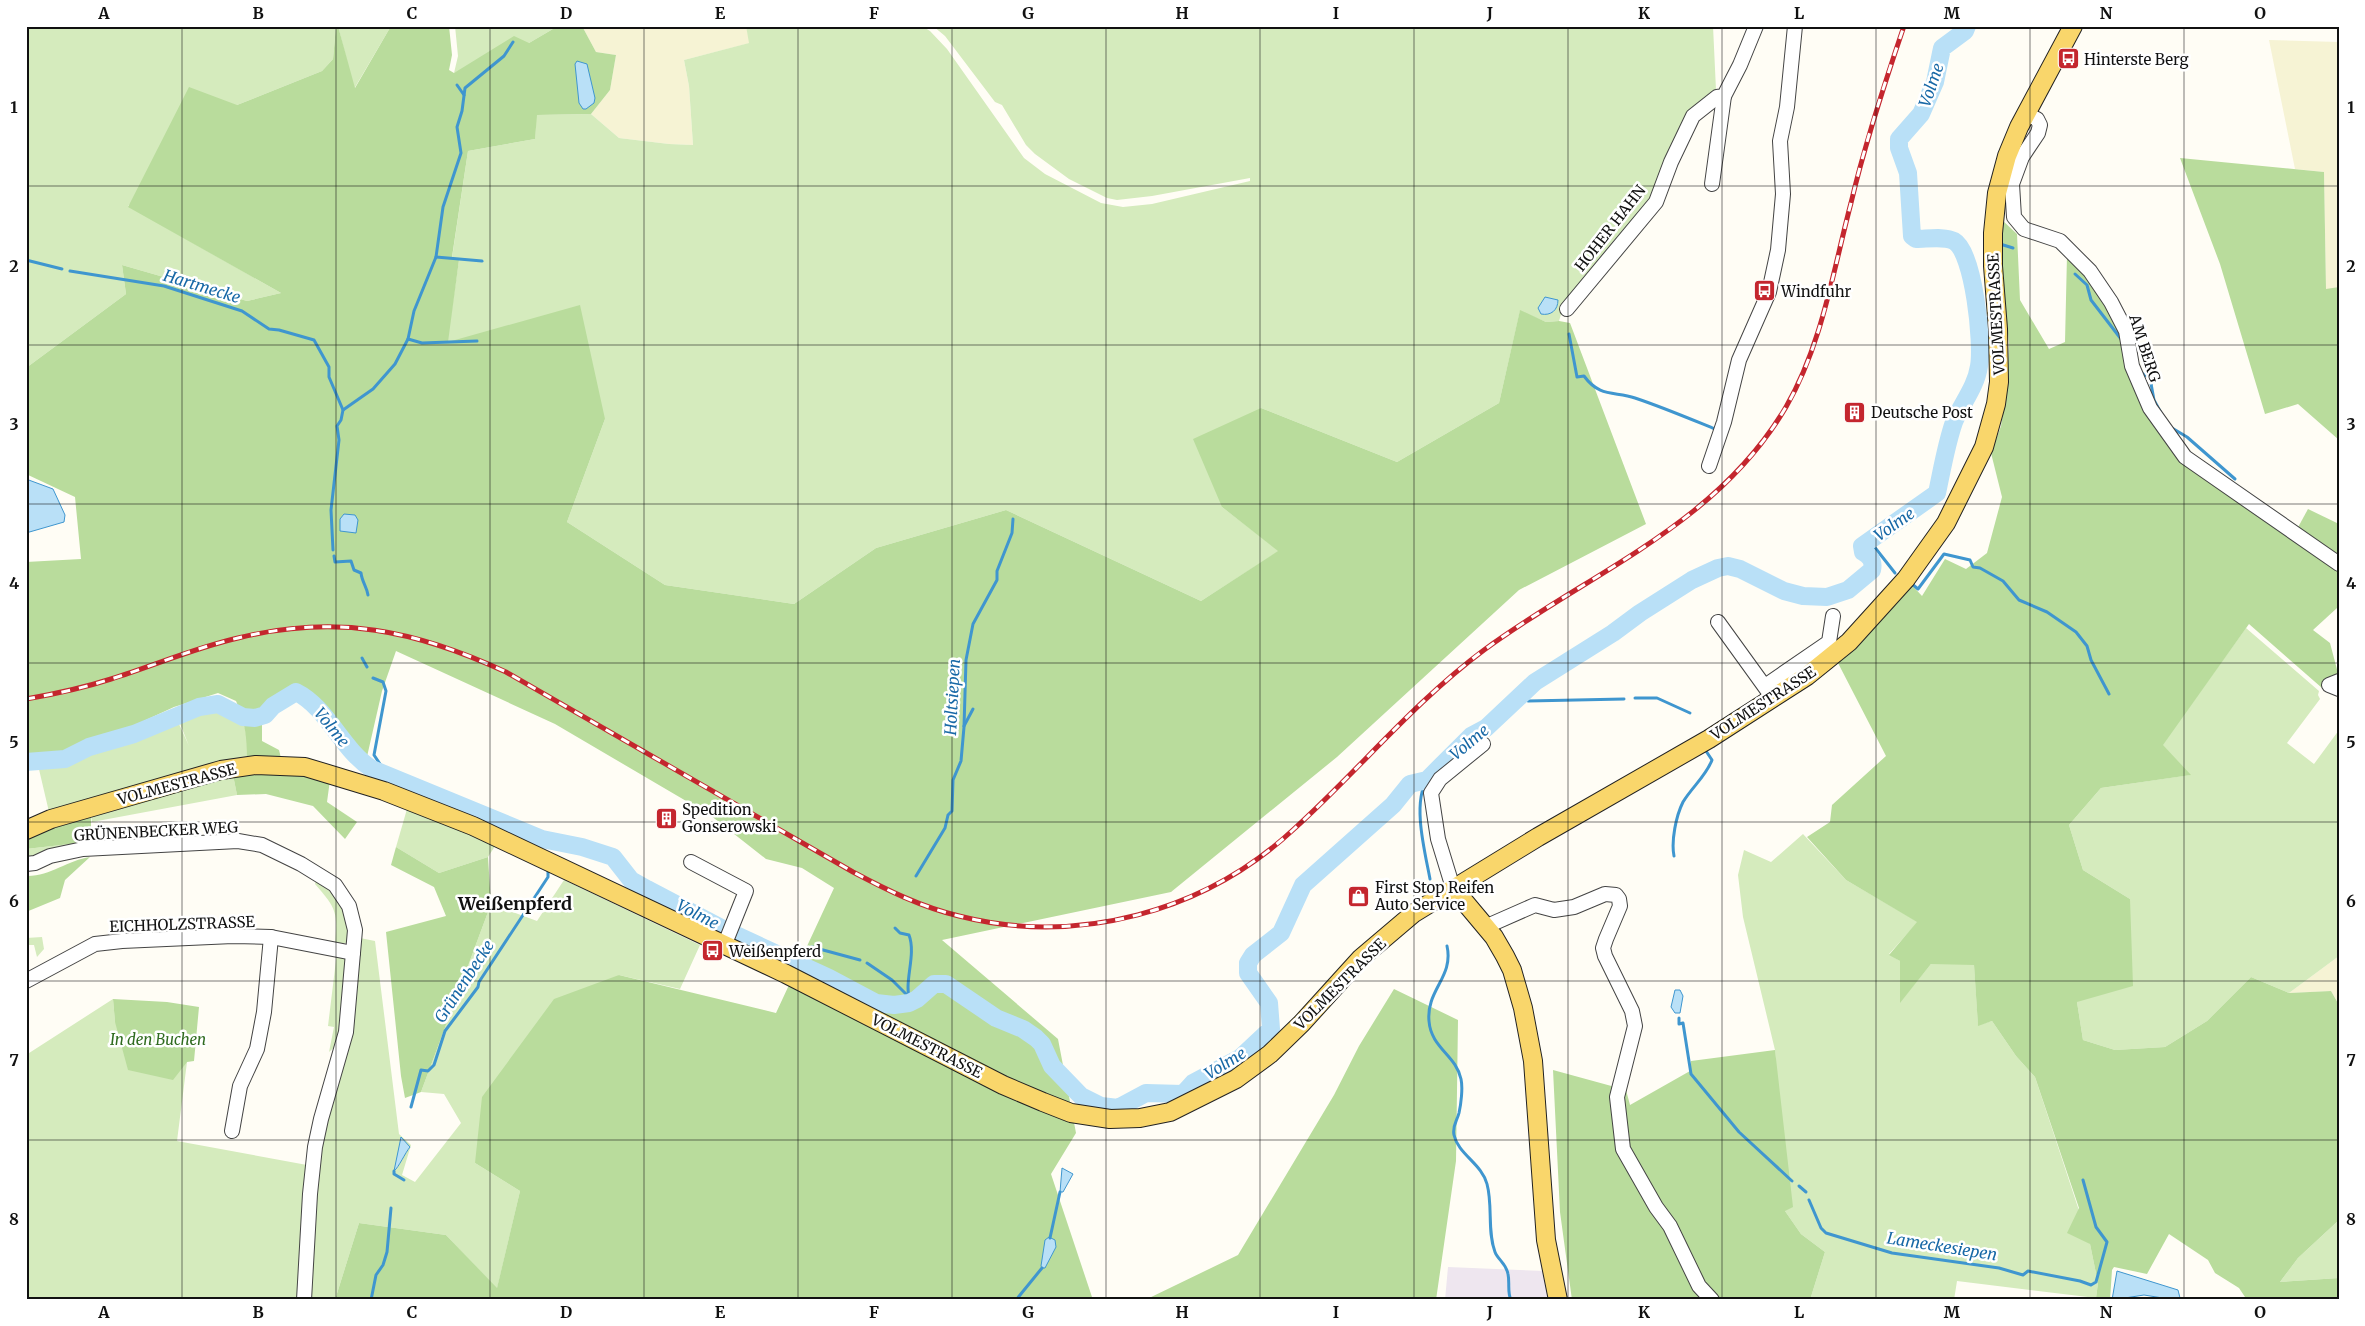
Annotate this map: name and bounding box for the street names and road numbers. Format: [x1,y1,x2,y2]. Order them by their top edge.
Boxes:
street label: HOHER HAHN [1570,181,1650,275]
street label: VOLMESTRASSE [1983,252,2009,376]
street label: AM BERG [2125,311,2165,384]
street label: VOLMESTRASSE [1706,662,1820,745]
street label: VOLMESTRASSE [115,759,239,809]
street label: GRÜNENBECKER WEG [73,816,239,845]
street label: EICHHOLZSTRASSE [109,912,256,936]
street label: VOLMESTRASSE [1290,934,1390,1034]
street label: VOLMESTRASSE [868,1009,986,1082]

